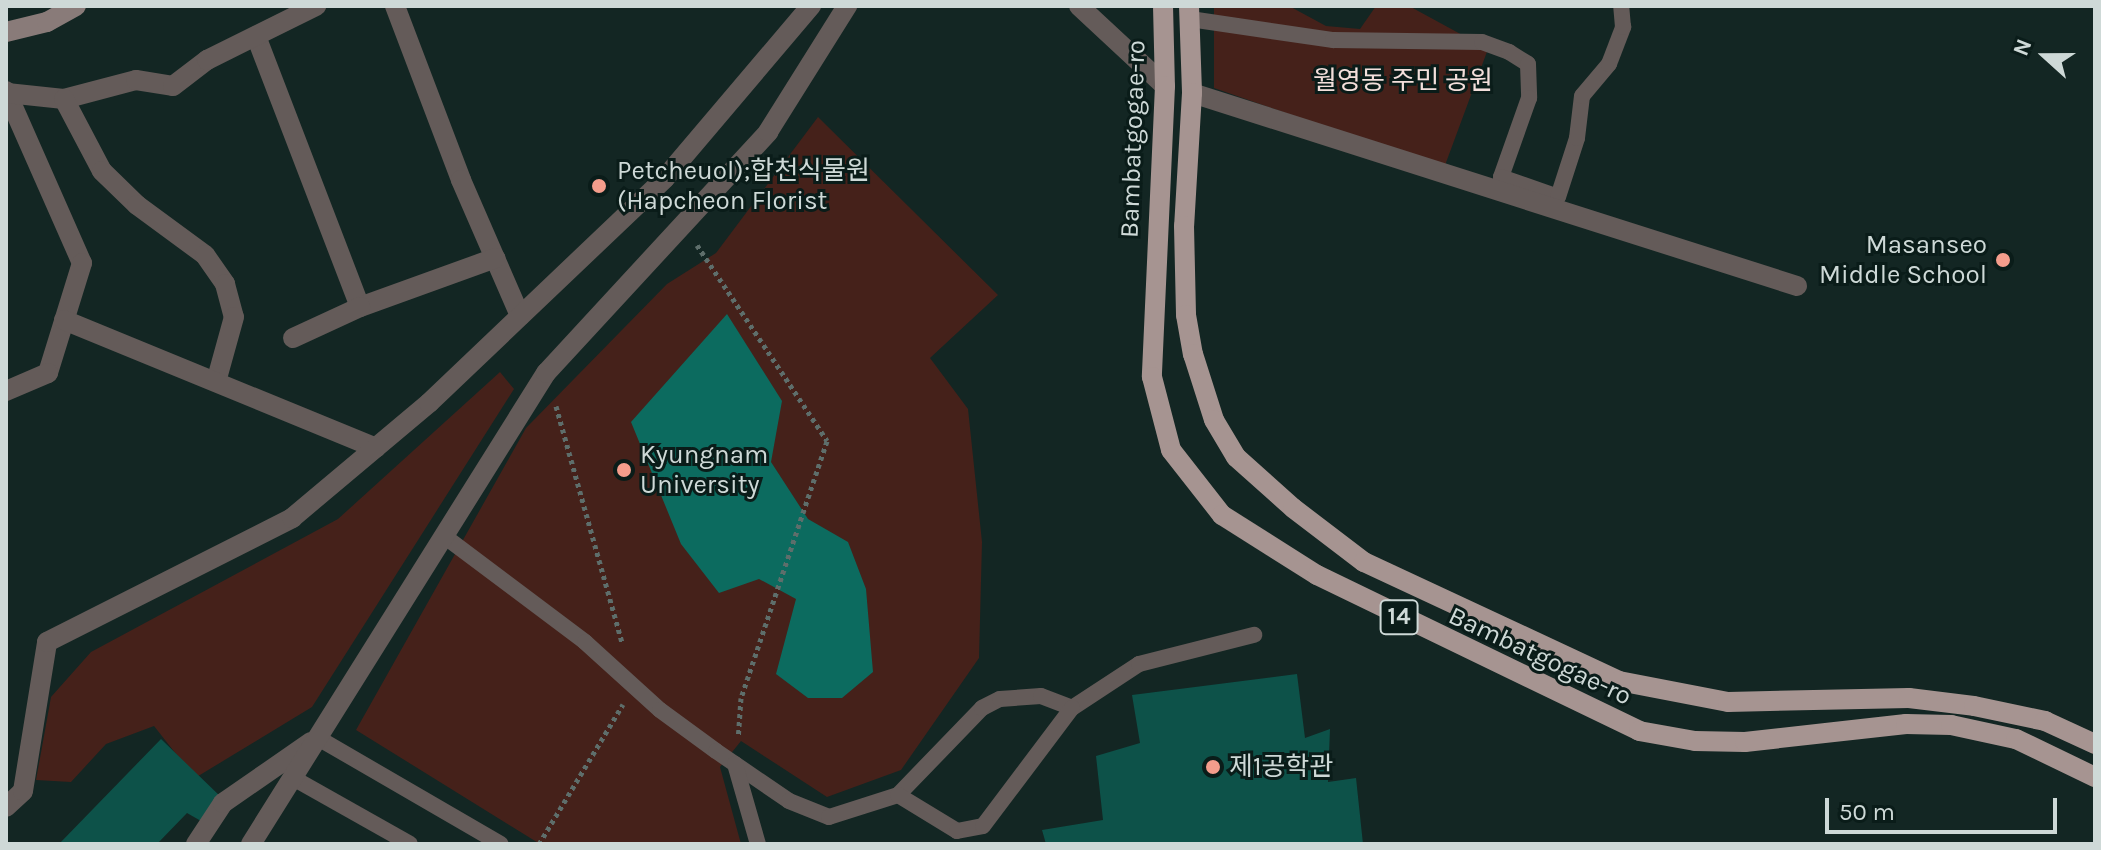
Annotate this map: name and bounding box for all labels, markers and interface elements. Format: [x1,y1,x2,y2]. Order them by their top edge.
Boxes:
north arrow [2005,16,2085,96]
text: N [2008,35,2038,59]
street label: Bambatgogae-ro [1114,39,1152,239]
park label: 월영동 주민 공원 [1313,65,1493,97]
place label: Petcheuol);합천식물원 (Hapcheon Florist [617,155,870,216]
marker: Petcheuol);합천식물원 (Hapcheon Florist [588,175,610,197]
place label: Masanseo Middle School [1819,229,1987,290]
marker: Masanseo Middle School [1994,251,2012,269]
place label: Kyungnam University [640,439,768,500]
marker: Kyungnam University [615,461,633,479]
road number: 14 [1379,597,1419,637]
street label: Bambatgogae-ro [1444,600,1636,712]
place label: 제1공학관 [1229,751,1333,783]
marker: 제1공학관 [1204,758,1222,776]
scale bar [1829,782,2061,832]
text: 50 m [1839,798,1895,826]

